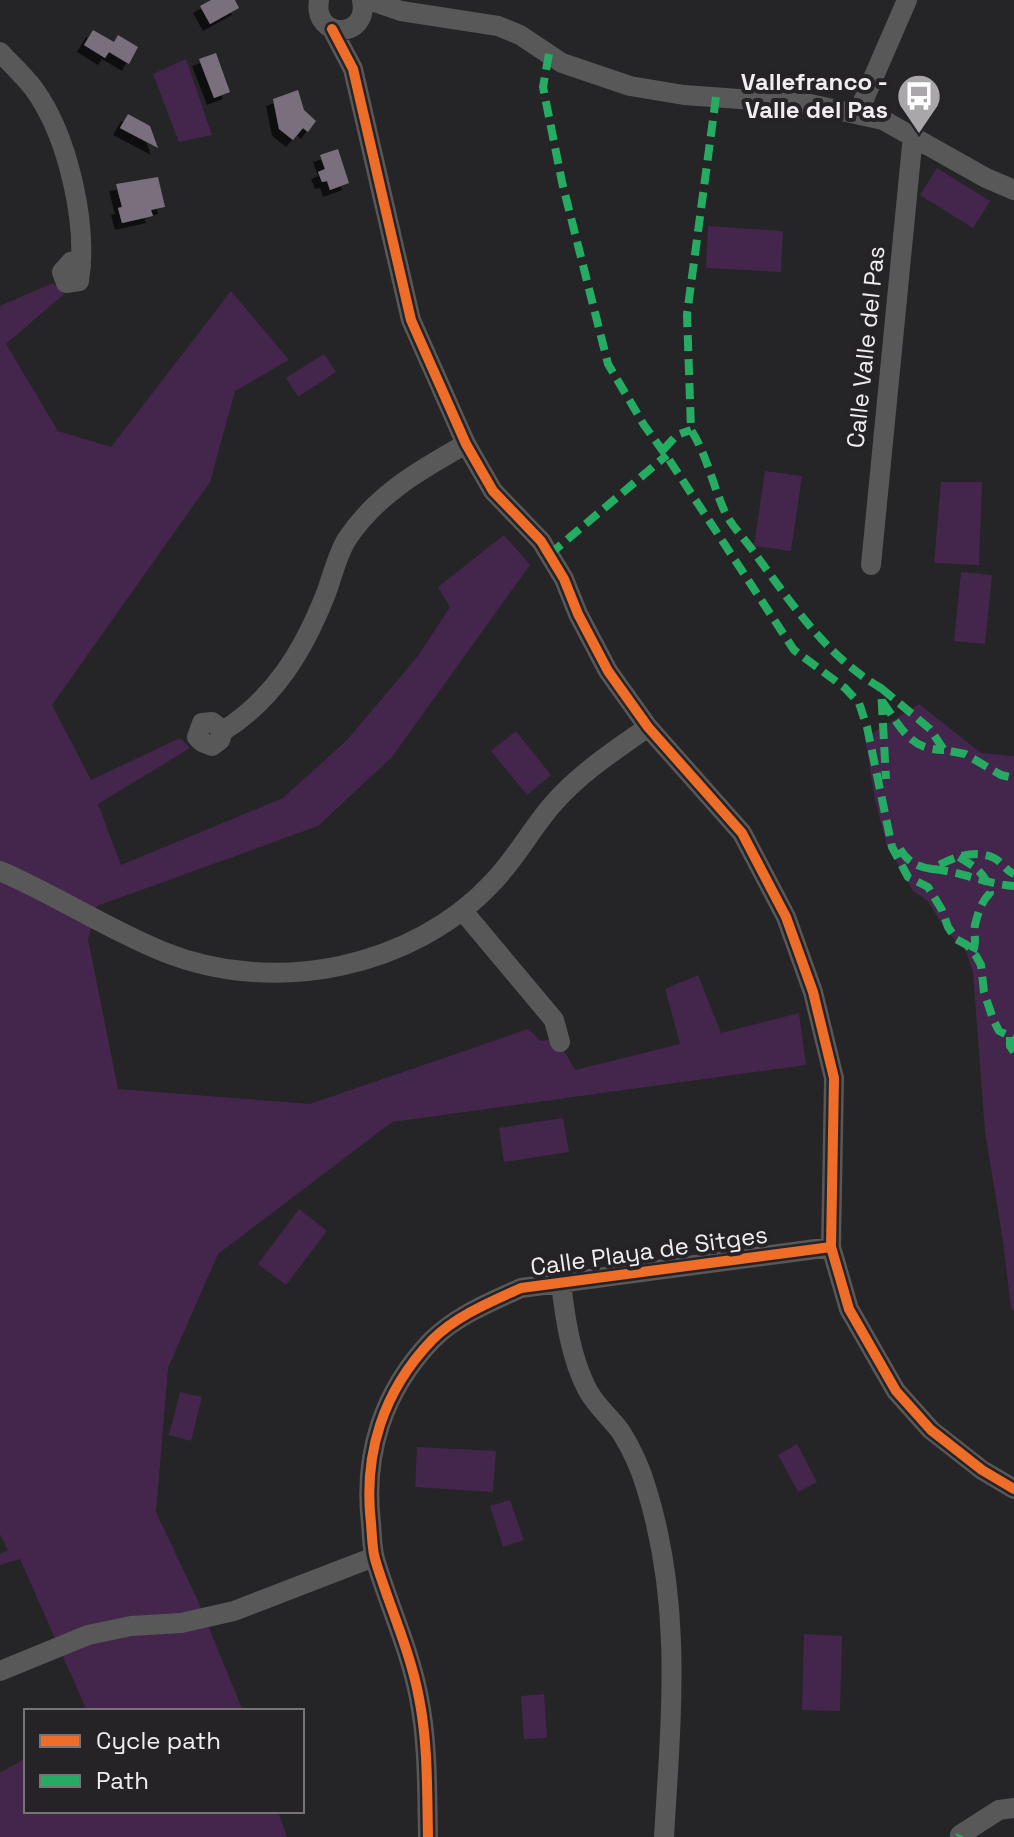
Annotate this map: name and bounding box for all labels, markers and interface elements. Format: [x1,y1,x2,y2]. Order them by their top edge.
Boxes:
place label: Vallefranco - Valle del Pas [741,66,888,125]
bus stop icon: Vallefranco - Valle del Pas [895,72,943,135]
street label: Calle Valle del Pas [839,244,892,450]
street label: Calle Playa de Sitges [528,1219,769,1282]
legend [24,1709,304,1813]
text: Cycle path [96,1725,221,1756]
text: Path [96,1765,149,1796]

